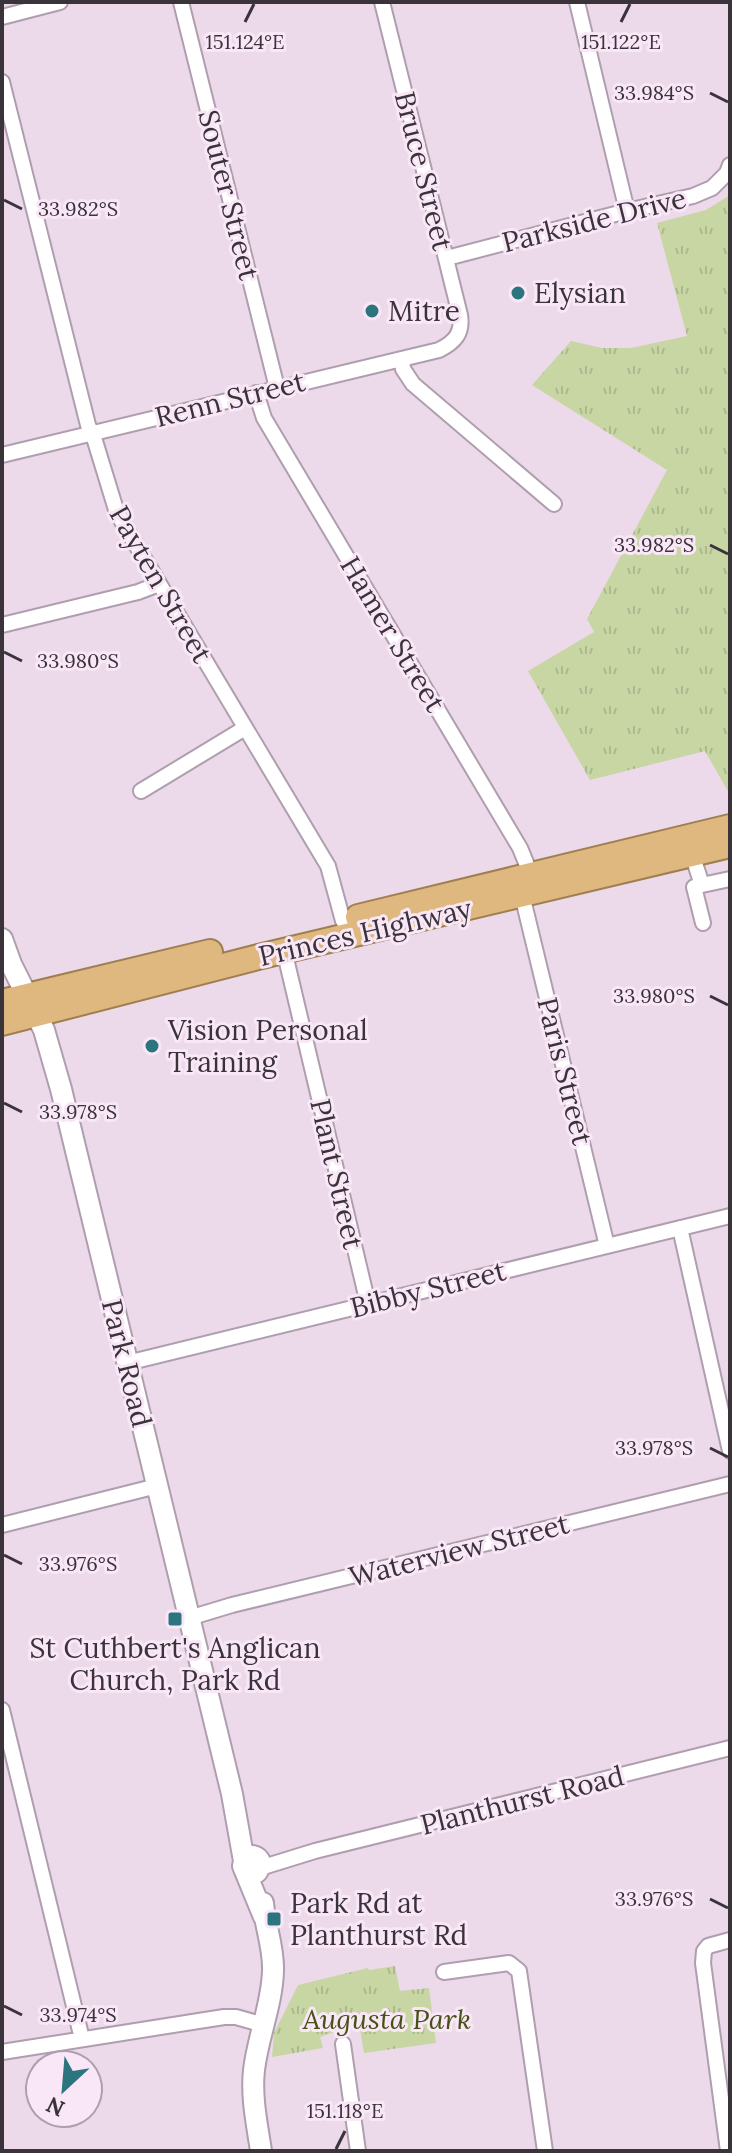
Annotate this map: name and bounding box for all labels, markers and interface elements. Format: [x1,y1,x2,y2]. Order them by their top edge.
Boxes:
text: 151.124°E [205,29,285,54]
text: 151.122°E [581,29,661,54]
text: 33.984°S [614,80,694,105]
street label: Bruce Street [387,88,461,254]
street label: Souter Street [191,106,268,284]
street label: Parkside Drive [498,180,690,260]
text: 33.982°S [38,196,118,221]
place label: Elysian [534,275,626,311]
marker: Elysian [509,284,527,302]
place label: Mitre [388,293,460,329]
marker: Mitre [363,302,381,320]
street label: Renn Street [151,363,309,435]
street label: Payten Street [102,499,221,669]
text: 33.982°S [614,532,694,557]
street label: Hamer Street [332,550,454,718]
text: 33.980°S [37,648,119,673]
street label: Princes Highway [255,890,475,974]
text: 33.980°S [613,983,695,1008]
street label: Paris Street [529,993,601,1149]
place label: Vision Personal Training [167,1012,368,1080]
marker: Vision Personal Training [143,1037,161,1055]
street label: Plant Street [302,1095,372,1253]
text: 33.978°S [39,1099,117,1124]
street label: Bibby Street [347,1252,510,1326]
street label: Park Road [94,1295,160,1431]
text: 33.978°S [615,1435,693,1460]
street label: Waterview Street [345,1505,573,1595]
text: 33.976°S [39,1551,117,1576]
marker: St Cuthbert's Anglican Church, Park Rd [166,1610,184,1628]
place label: St Cuthbert's Anglican Church, Park Rd [29,1630,321,1698]
street label: Planthurst Road [417,1757,627,1843]
place label: Park Rd at Planthurst Rd [290,1885,467,1953]
text: 33.976°S [615,1886,693,1911]
marker: Park Rd at Planthurst Rd [265,1910,283,1928]
park label: Augusta Park [302,2001,471,2037]
text: 33.974°S [39,2002,117,2027]
north arrow [24,2049,104,2129]
text: N [41,2091,69,2123]
text: 151.118°E [307,2098,383,2123]

